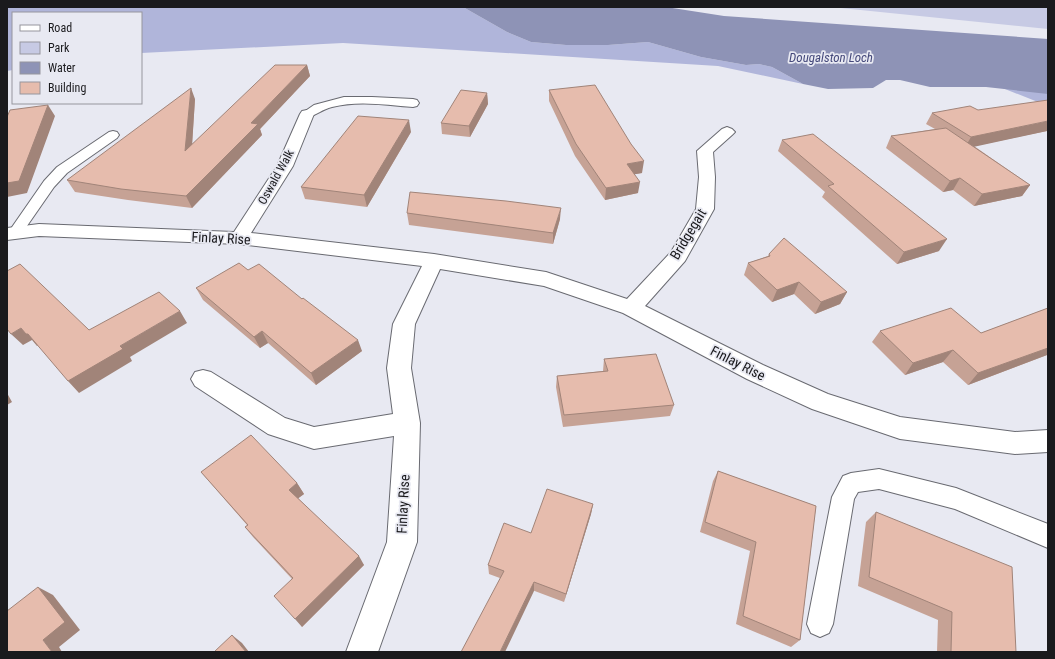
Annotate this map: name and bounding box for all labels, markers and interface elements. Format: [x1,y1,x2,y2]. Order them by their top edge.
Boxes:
legend [12,12,142,104]
text: Road [48,21,72,35]
text: Park [48,41,70,55]
water label: Dougalston Loch [789,50,873,65]
text: Water [48,61,76,75]
text: Building [48,81,86,95]
street label: Oswald Walk [255,147,297,207]
street label: Bridgegait [667,206,709,262]
street label: Finlay Rise [191,228,251,248]
street label: Finlay Rise [708,342,768,384]
street label: Finlay Rise [393,474,413,534]

